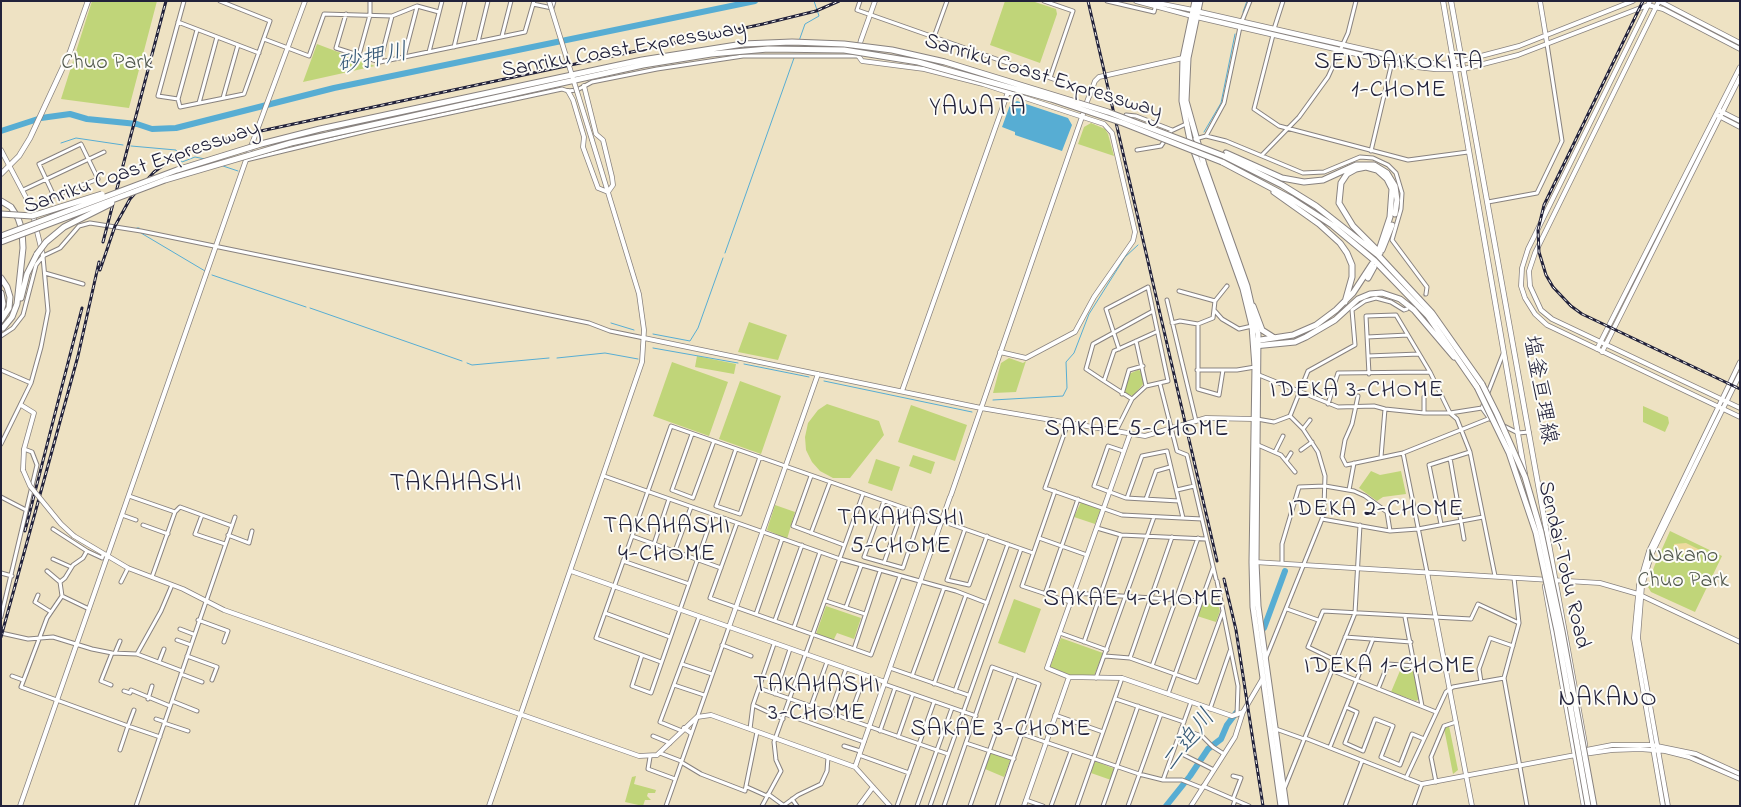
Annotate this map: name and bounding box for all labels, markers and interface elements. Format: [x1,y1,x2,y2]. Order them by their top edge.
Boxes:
street label: Sanriku Coast Expressway [500,17,748,85]
street label: Sanriku Coast Expressway [921,29,1165,127]
water label: 砂押川 [335,39,411,83]
district label: SENDAIKOKITA 1-CHOME [1313,50,1485,106]
park label: Chuo Park [61,51,153,77]
district label: YAWATA [929,95,1027,125]
street label: Sanriku Coast Expressway [21,116,263,222]
street label: 塩釜亘理線 [1515,334,1561,446]
district label: IDEKA 3-CHOME [1268,378,1446,406]
district label: SAKAE 5-CHOME [1043,417,1231,445]
district label: TAKAHASHI [389,471,523,501]
street label: Sendai-Tobu Road [1530,479,1594,651]
district label: IDEKA 2-CHOME [1286,497,1466,525]
district label: TAKAHASHI 5-CHOME [836,506,966,562]
district label: TAKAHASHI 4-CHOME [602,514,732,570]
park label: Nakano Chuo Park [1637,544,1729,596]
district label: SAKAE 4-CHOME [1042,587,1226,615]
district label: IDEKA 1-CHOME [1302,654,1478,682]
district label: TAKAHASHI 3-CHOME [752,673,882,729]
district label: NAKANO [1558,686,1658,716]
water label: 二迫川 [1156,705,1224,779]
district label: SAKAE 3-CHOME [909,717,1093,745]

